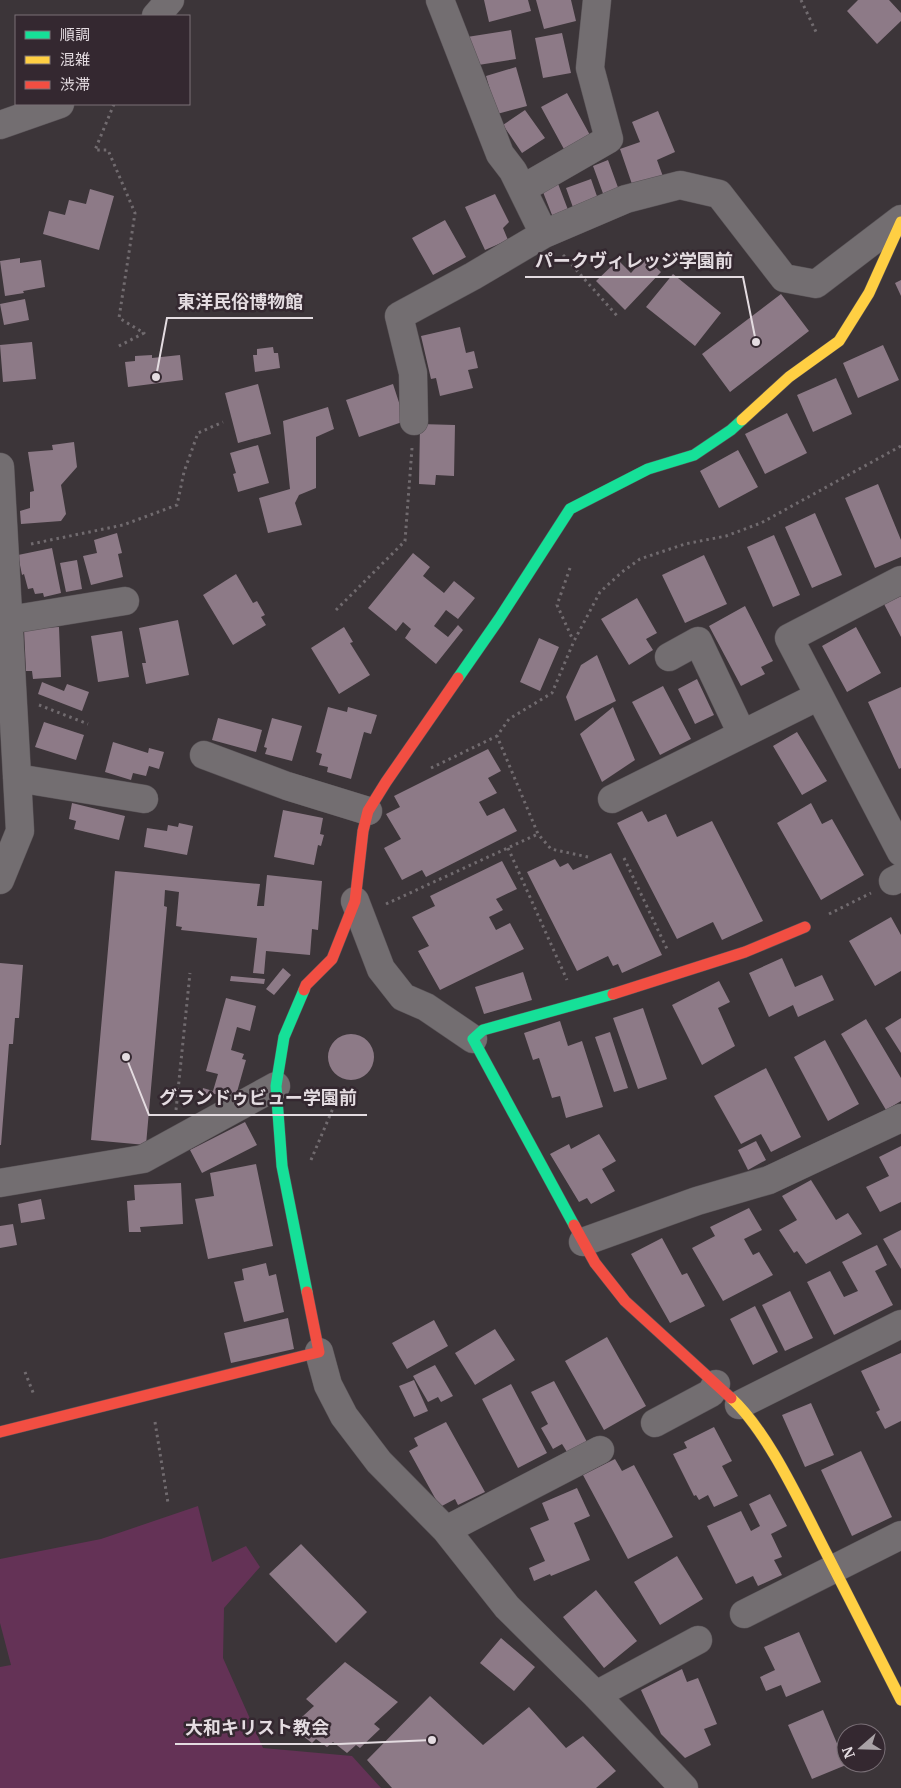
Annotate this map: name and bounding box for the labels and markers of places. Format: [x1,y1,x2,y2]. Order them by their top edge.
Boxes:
callout: パークヴィレッジ学園前 [525,244,743,277]
callout: 東洋民俗博物館 [167,285,313,318]
callout: グランドゥビュー学園前 [149,1082,367,1115]
callout: 大和キリスト教会 [175,1711,339,1744]

